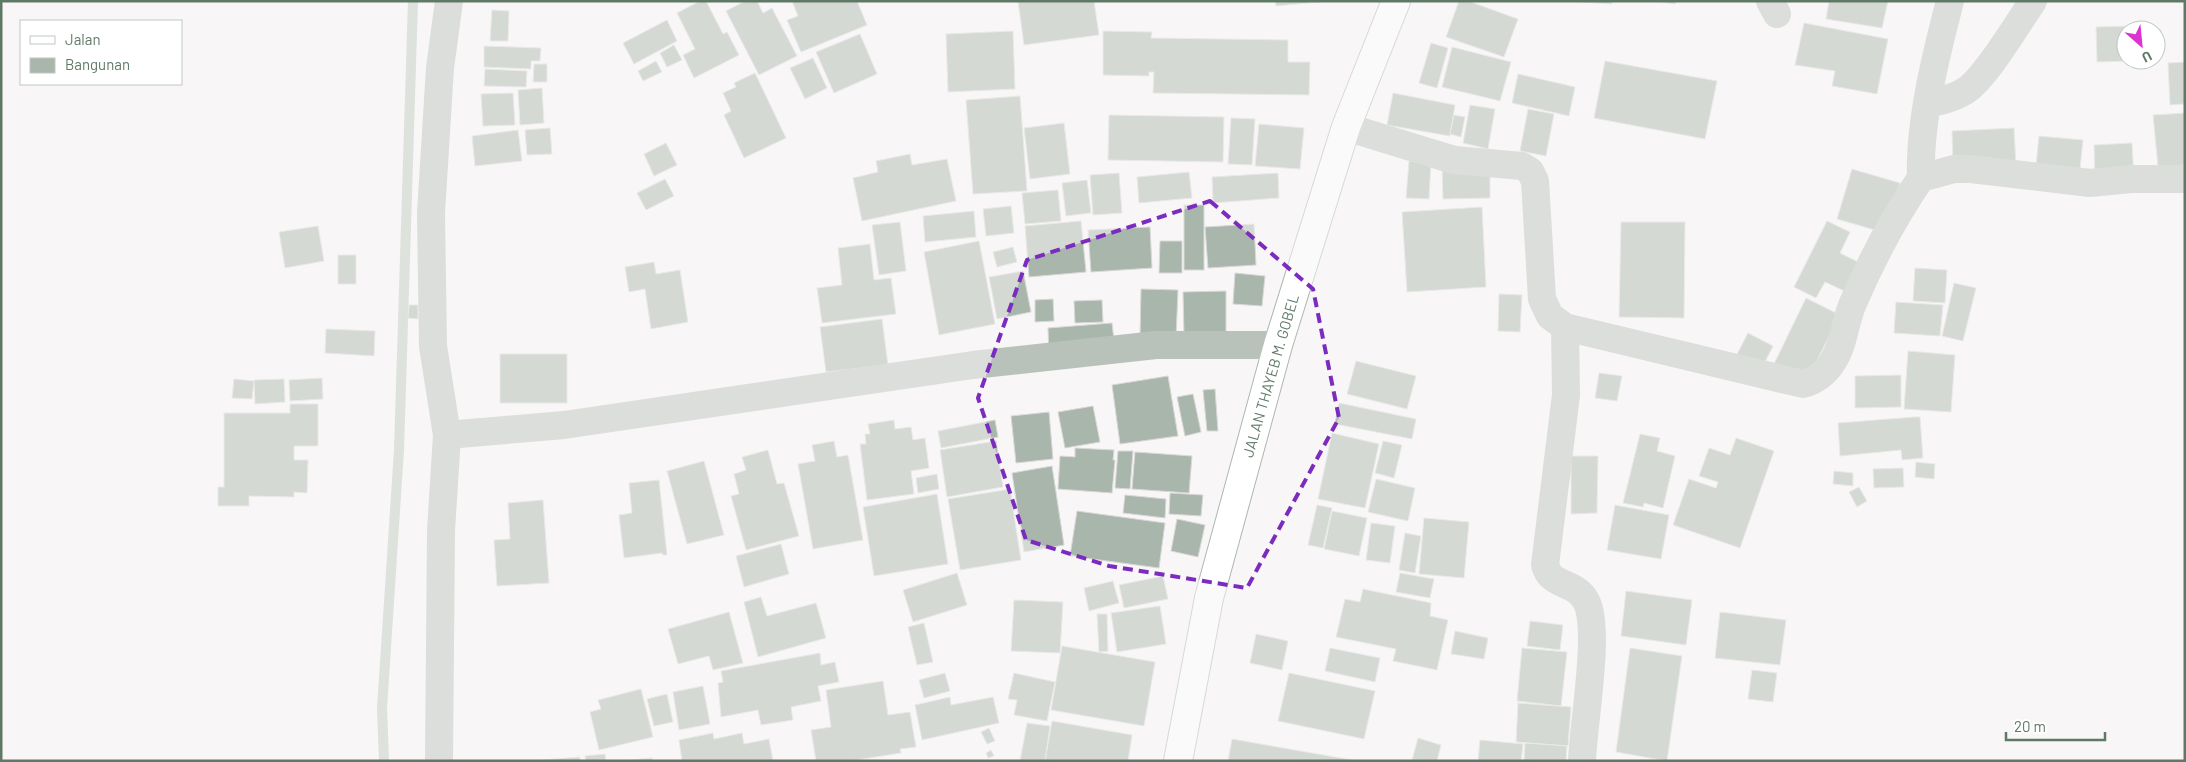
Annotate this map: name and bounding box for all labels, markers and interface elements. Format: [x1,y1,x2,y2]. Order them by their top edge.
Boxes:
legend [20,20,182,85]
north arrow [2116,20,2166,70]
text: Jalan [65,30,101,48]
text: U [2139,47,2155,67]
text: Bangunan [65,55,130,73]
street label: JALAN THAYEB M. GOBEL [1238,292,1302,459]
scale bar [2006,710,2105,742]
text: 20 m [2014,717,2046,735]

